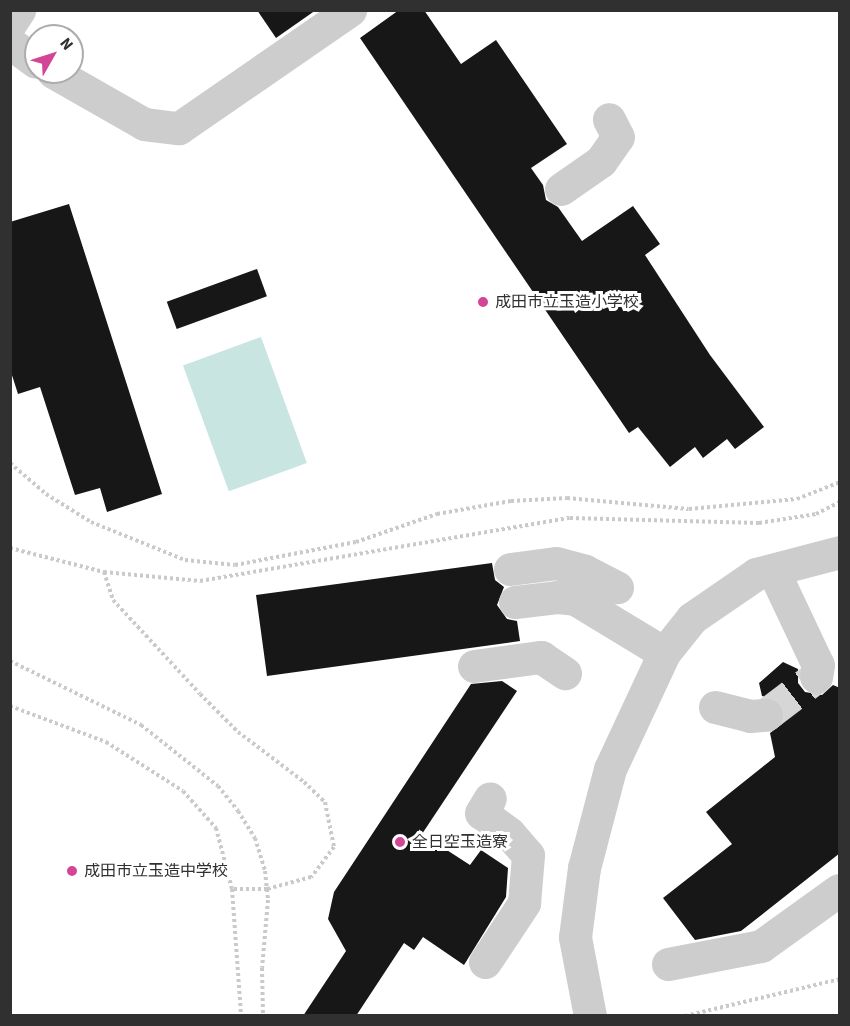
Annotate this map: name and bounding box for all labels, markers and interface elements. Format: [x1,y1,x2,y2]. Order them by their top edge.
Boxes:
north arrow [24,24,84,84]
text: N [55,33,78,55]
place label: 成田市立玉造小学校 [495,292,639,312]
marker: 成田市立玉造小学校 [476,295,490,309]
place label: 全日空玉造寮 [412,832,508,852]
marker: 全日空玉造寮 [393,835,407,849]
place label: 成田市立玉造中学校 [84,861,228,881]
marker: 成田市立玉造中学校 [65,864,79,878]

